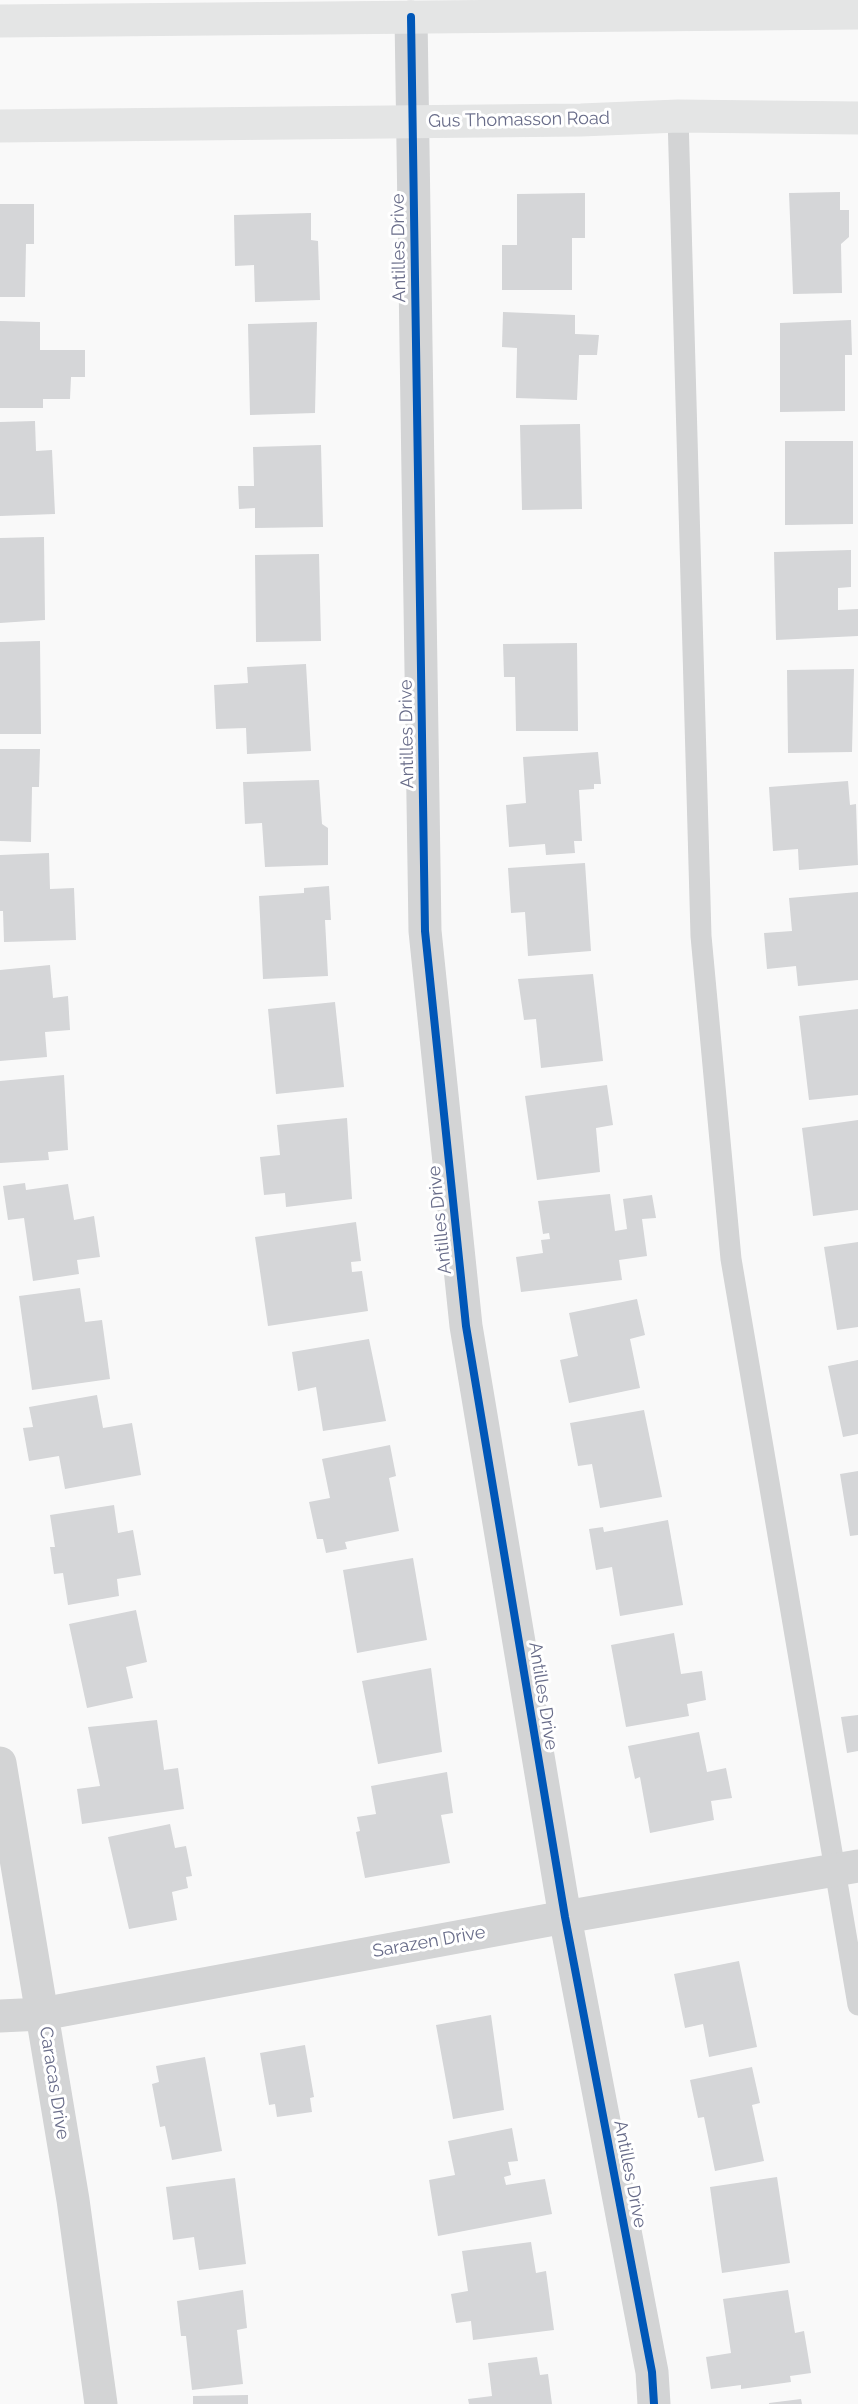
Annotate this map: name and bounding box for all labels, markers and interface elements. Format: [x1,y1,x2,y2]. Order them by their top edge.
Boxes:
street label: Gus Thomasson Road [428,108,610,132]
street label: Antilles Drive [387,193,411,303]
street label: Antilles Drive [395,679,419,789]
street label: Antilles Drive [424,1165,456,1275]
street label: Antilles Drive [524,1640,562,1752]
street label: Sarazen Drive [371,1921,487,1963]
street label: Caracas Drive [34,2025,74,2141]
street label: Antilles Drive [609,2118,651,2230]

